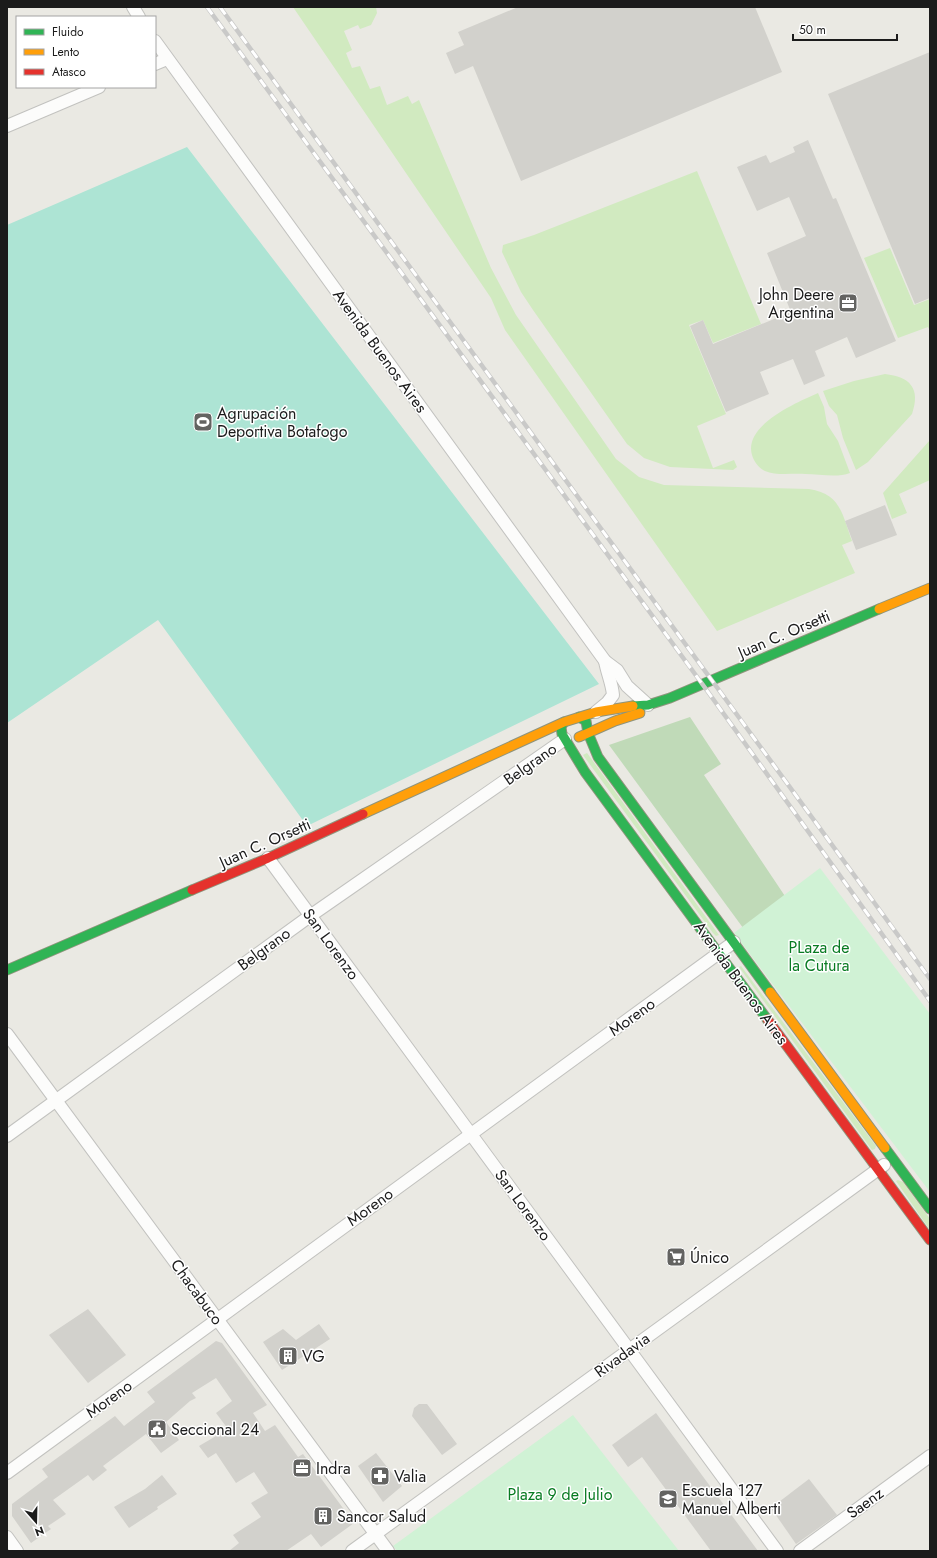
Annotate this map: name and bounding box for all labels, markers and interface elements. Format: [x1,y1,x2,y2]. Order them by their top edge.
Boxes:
legend [16,16,156,88]
scale bar [793,16,897,42]
text: 50 m [799,21,826,39]
text: Fluido [52,23,84,41]
text: Lento [52,43,80,61]
text: Atasco [52,63,86,81]
place label: John Deere Argentina [757,283,834,324]
street label: Avenida Buenos Aires [327,285,433,417]
office icon: John Deere Argentina [837,292,859,314]
place label: Agrupación Deportiva Botafogo [217,402,348,443]
sports icon: Agrupación Deportiva Botafogo [192,411,214,433]
street label: Juan C. Orsetti [733,604,834,665]
street label: Belgrano [499,737,562,791]
street label: Juan C. Orsetti [214,813,314,874]
street label: San Lorenzo [297,904,365,985]
street label: Avenida Buenos Aires [688,917,794,1049]
street label: Belgrano [233,922,295,976]
park label: PLaza de la Cutura [789,936,849,977]
street label: Moreno [604,992,660,1042]
street label: San Lorenzo [489,1165,557,1246]
street label: Moreno [342,1182,398,1232]
supermarket icon: Único [665,1246,687,1268]
place label: Único [690,1246,729,1269]
street label: Chacabuco [165,1254,229,1330]
street label: Rivadavia [590,1327,654,1383]
building icon: VG [277,1345,299,1367]
place label: VG [302,1345,325,1368]
street label: Moreno [81,1374,137,1424]
public building icon: Seccional 24 [146,1418,168,1440]
place label: Seccional 24 [171,1418,259,1441]
office icon: Indra [291,1457,313,1479]
place label: Indra [316,1457,351,1480]
pharmacy icon: Valia [369,1465,391,1487]
place label: Valia [394,1465,426,1488]
place label: Escuela 127 Manuel Alberti [682,1479,781,1520]
street label: Saenz [842,1481,889,1524]
park label: Plaza 9 de Julio [508,1483,613,1506]
school or university icon: Escuela 127 Manuel Alberti [657,1488,679,1510]
north arrow [16,1502,56,1542]
building icon: Sancor Salud [312,1505,334,1527]
place label: Sancor Salud [337,1505,426,1528]
text: N [33,1522,46,1540]

